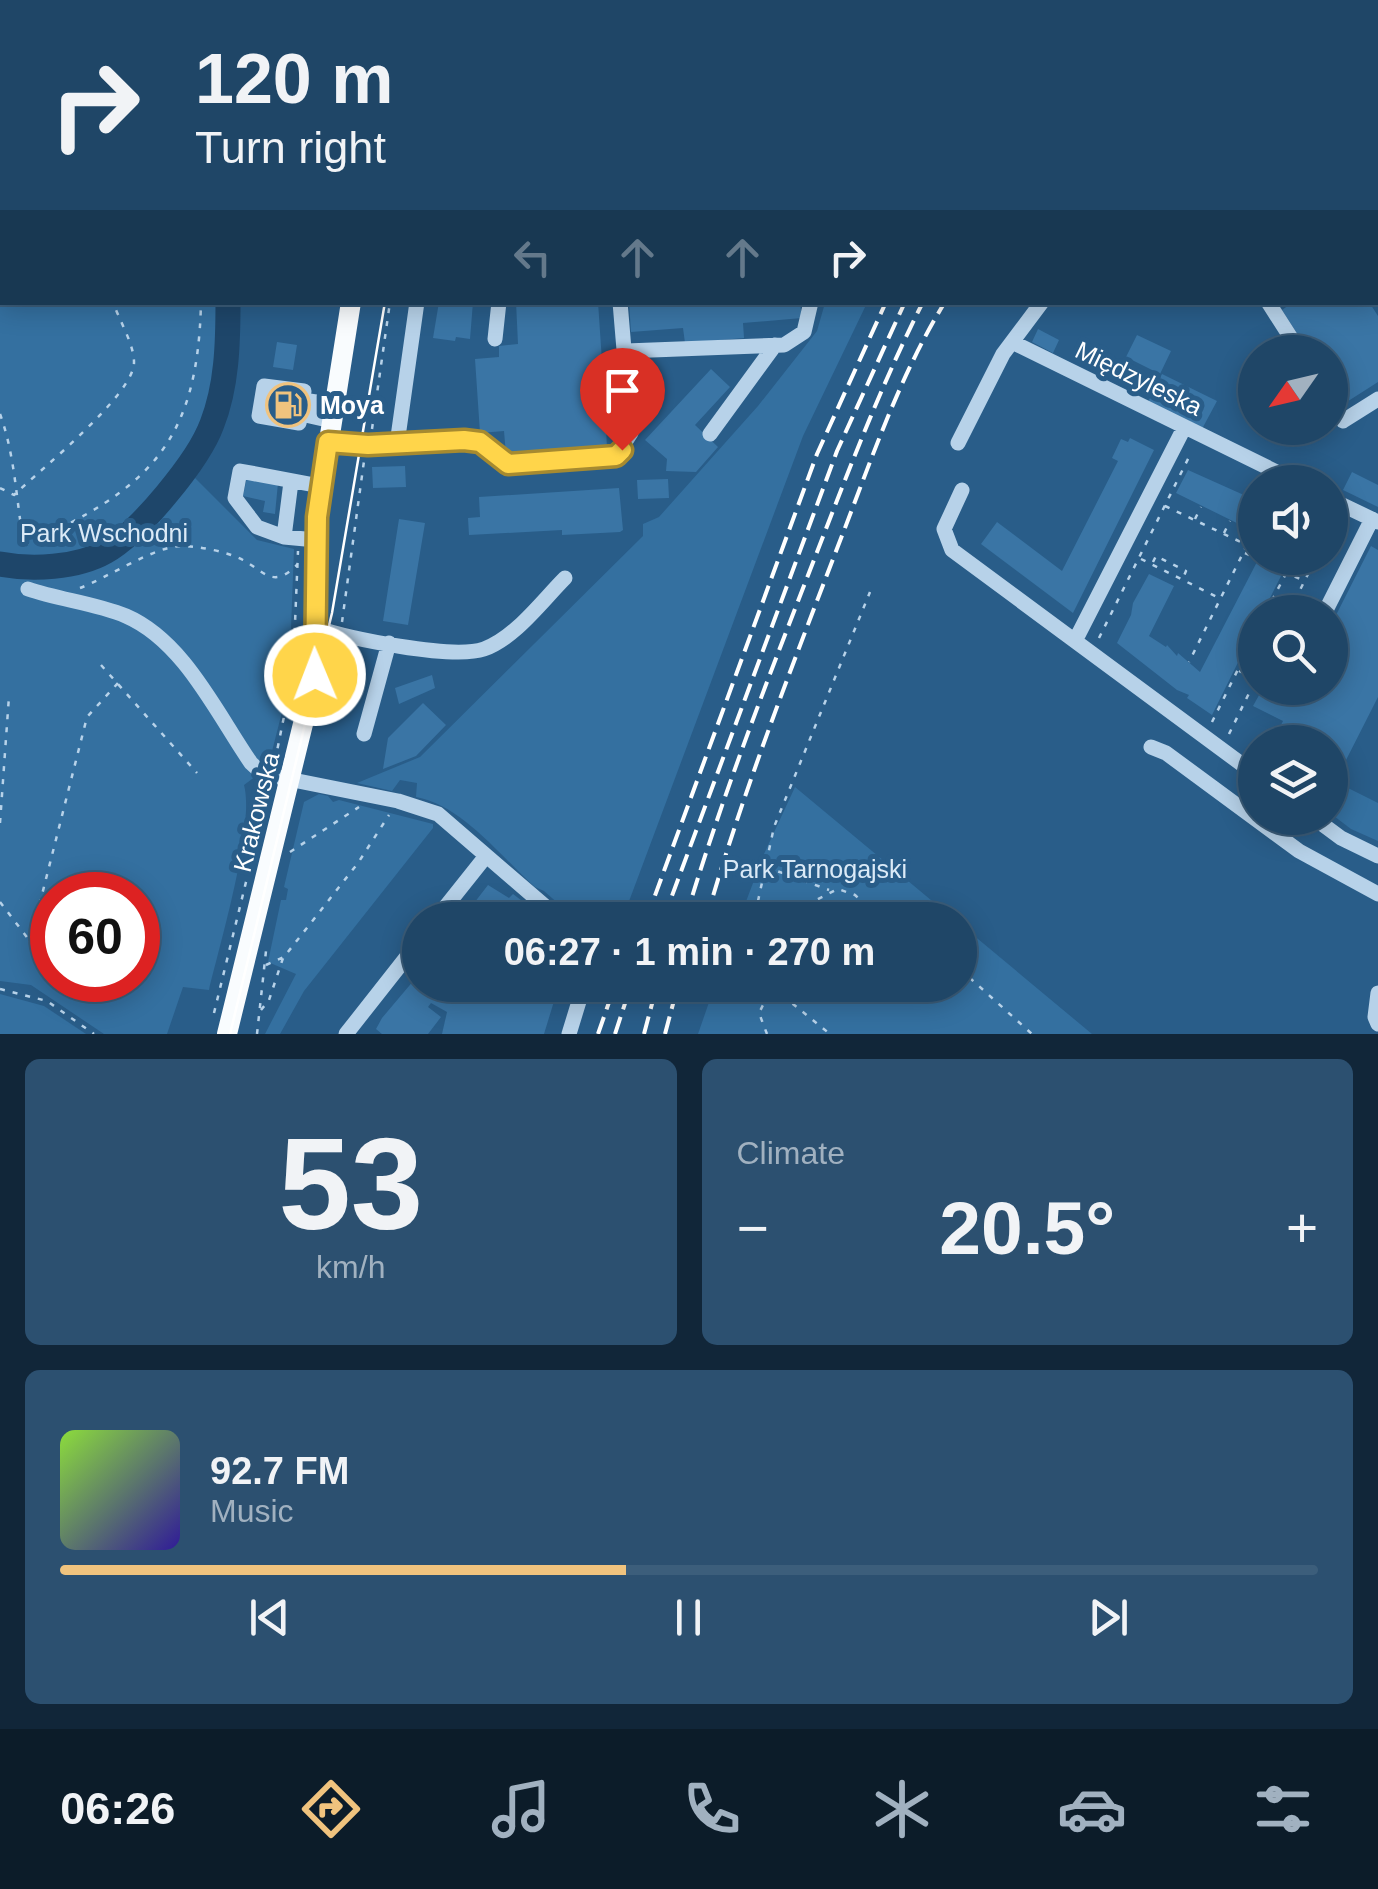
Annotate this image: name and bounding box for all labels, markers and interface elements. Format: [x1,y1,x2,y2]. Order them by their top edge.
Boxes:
icon: right [30,40,160,170]
text: 120 m [195,40,393,118]
text: Turn right [195,122,386,173]
icon: left [505,230,560,285]
icon: ahead [610,230,665,285]
icon: ahead [715,230,770,285]
icon: right [820,230,875,285]
street label: Międzyleska [1071,335,1207,421]
north arrow [1238,335,1348,445]
map controls [1238,335,1348,835]
pin [580,348,665,451]
icon: arrive [595,363,650,418]
fuel station icon: Moya [265,382,311,428]
place label: Moya [320,391,385,419]
button: sound [1238,465,1348,575]
park label: Park Wschodni [20,519,188,547]
button: search [1238,595,1348,705]
position arrow [263,623,367,727]
button: layers [1238,725,1348,835]
street label: Krakowska [228,749,284,875]
park label: Park Tarnogajski [723,855,907,883]
speed limit sign: 60 [30,872,160,1002]
text: 06:27 · 1 min · 270 m [504,931,875,973]
text: 53 [278,1111,423,1257]
text: Climate [737,1135,845,1171]
text: 20.5° [939,1186,1115,1270]
text: − [737,1197,769,1259]
text: + [1286,1197,1318,1259]
text: km/h [316,1249,385,1285]
text: 92.7 FM [210,1450,349,1492]
text: Music [210,1493,294,1529]
icon: previous [242,1590,297,1645]
icon: pause [661,1590,716,1645]
icon: next [1081,1590,1136,1645]
icon: directions [296,1774,366,1844]
icon: music [486,1774,556,1844]
icon: phone [677,1774,747,1844]
icon: climate [867,1774,937,1844]
icon: car [1057,1774,1127,1844]
icon: filters [1248,1774,1318,1844]
text: 06:26 [60,1783,175,1834]

